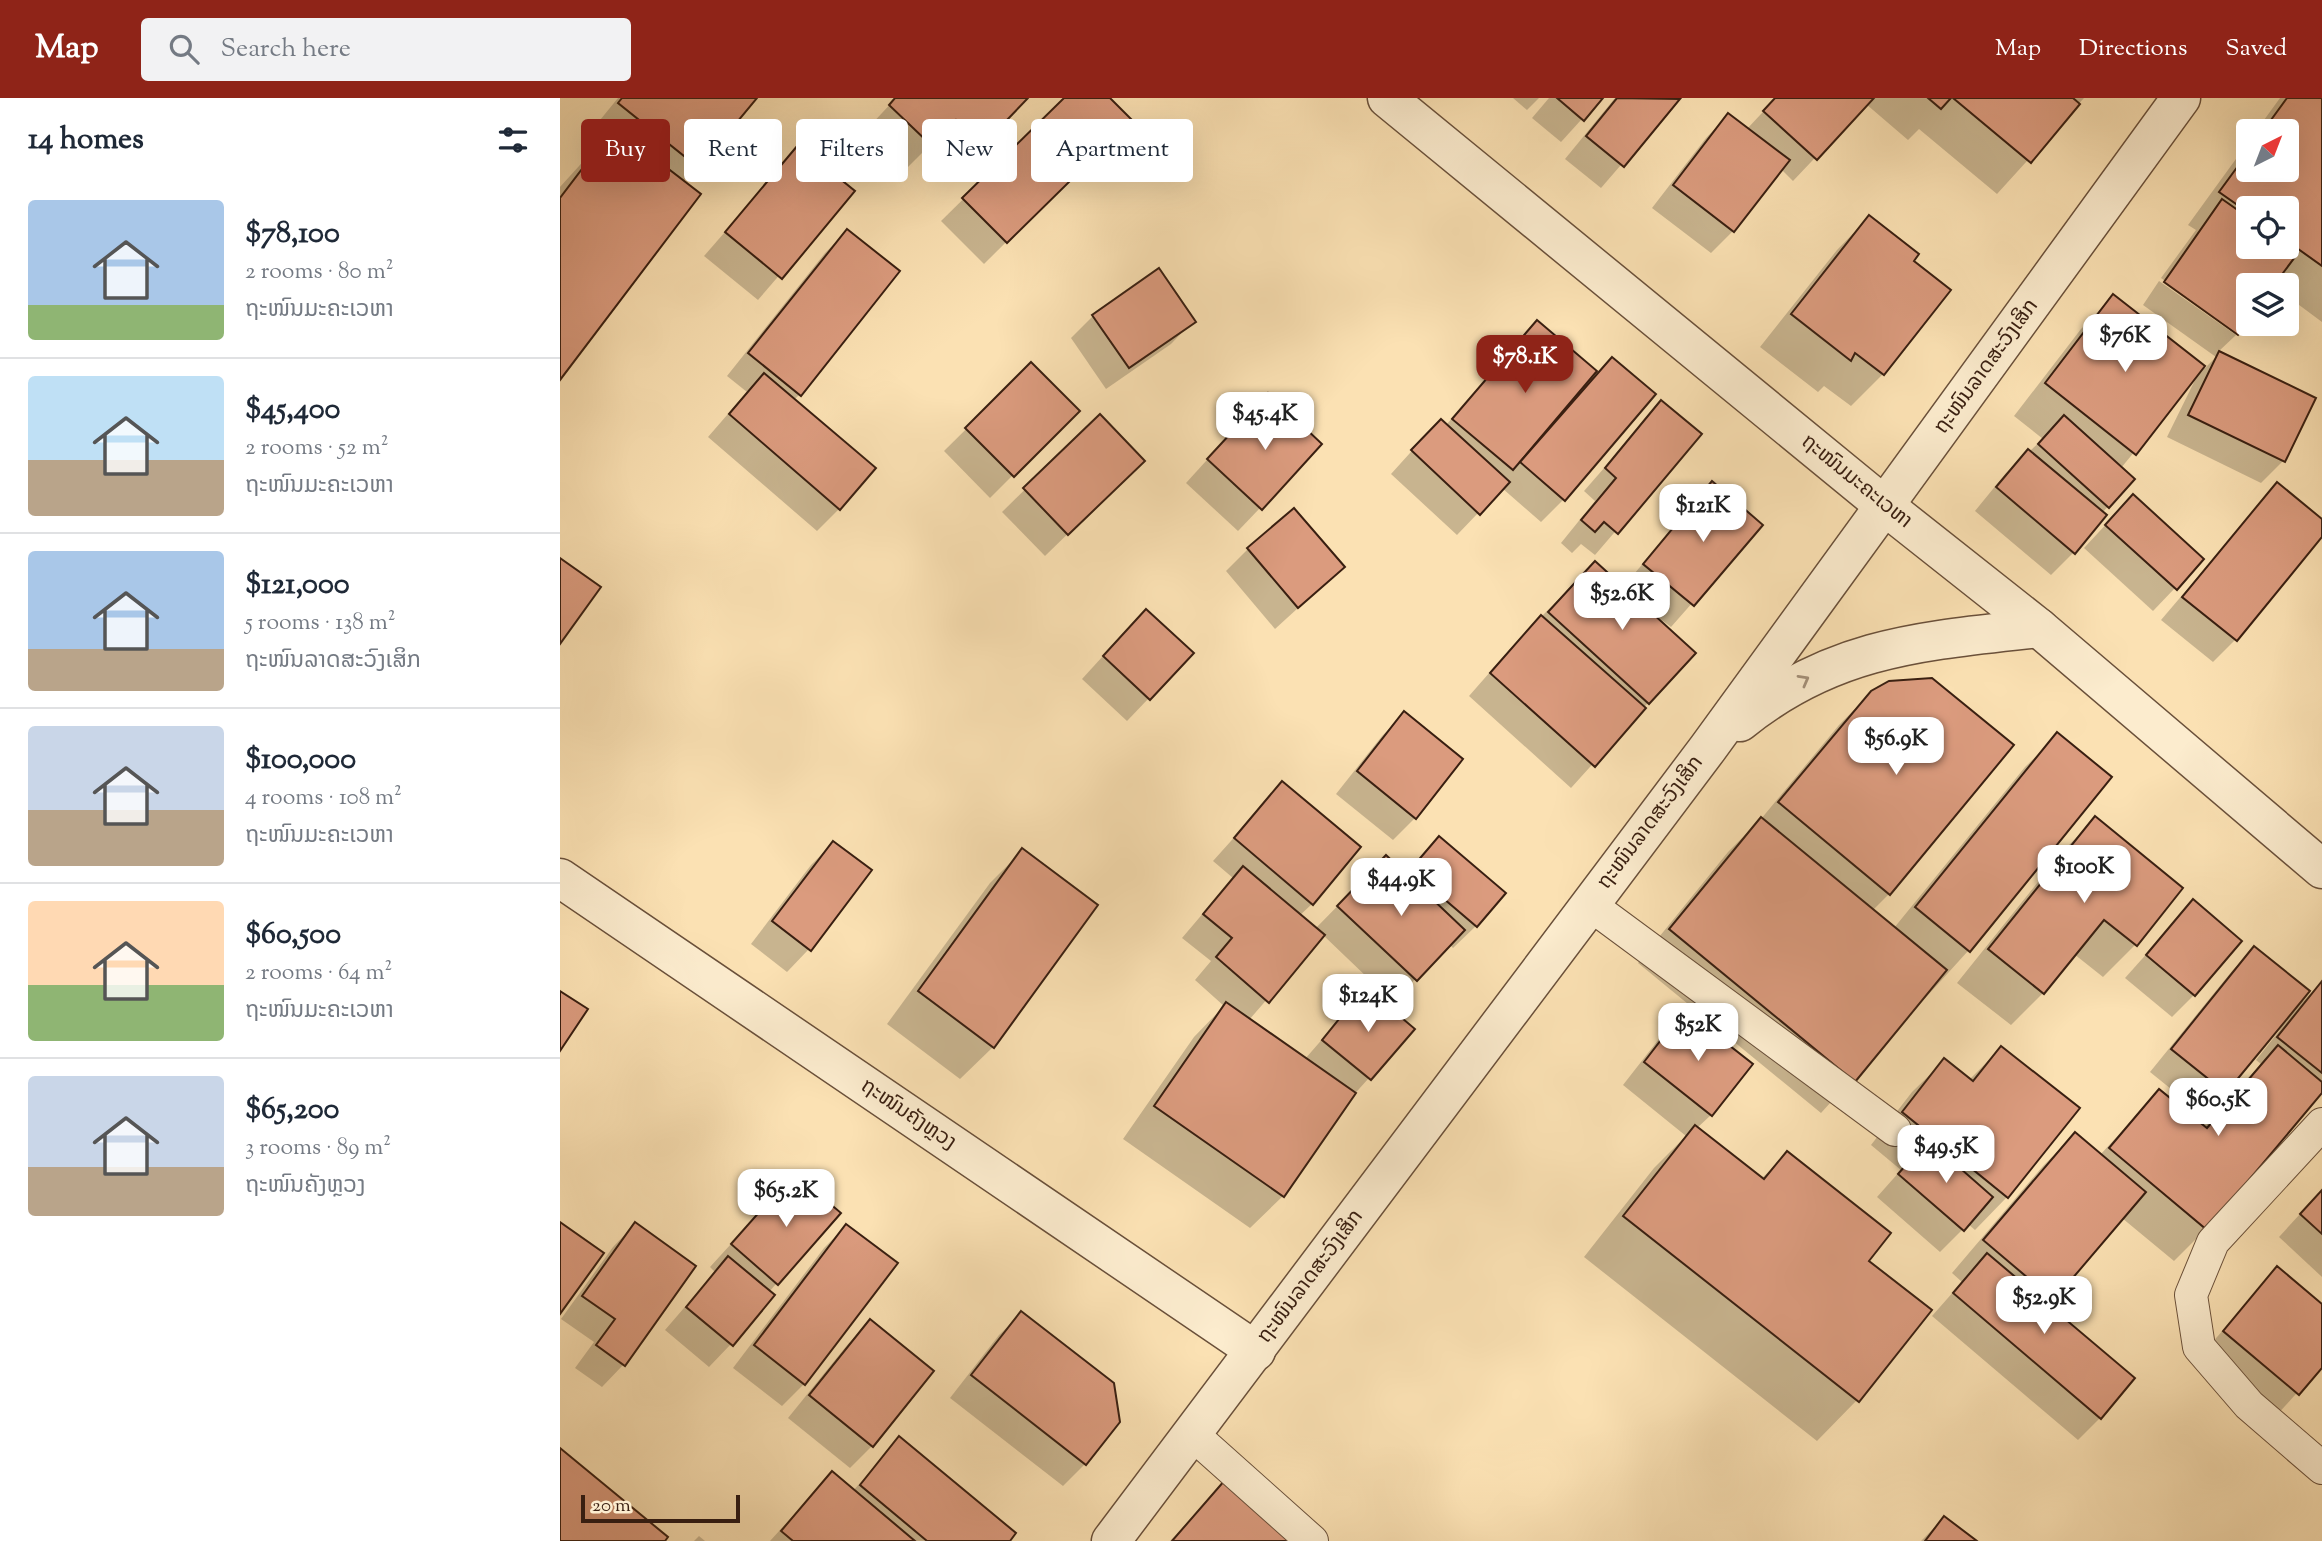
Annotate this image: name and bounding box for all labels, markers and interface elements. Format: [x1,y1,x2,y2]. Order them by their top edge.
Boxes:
search box [141,18,631,81]
text: Map [35,25,99,73]
icon: search [165,30,203,68]
text: Search here [221,31,351,68]
text: Map [1995,32,2041,66]
text: Directions [2079,32,2187,66]
text: Saved [2225,32,2287,66]
text: 14 homes [28,119,144,162]
chip: Buy [581,119,670,182]
chip: Rent [684,119,782,182]
chip: Filters [796,119,908,182]
chip: New [922,119,1017,182]
chip: Apartment [1031,119,1193,182]
north arrow [2236,119,2300,182]
map controls [2236,119,2299,336]
icon: filters [494,121,532,159]
button: locate [2236,196,2299,259]
text: $78,100 [245,213,340,256]
icon: home [84,228,168,312]
text: 2 rooms · 80 m² [245,256,393,289]
button: layers [2236,273,2299,336]
street label: ຖະໜົນລາດສະວົງເສິກ [1928,293,2046,441]
text: ຖະໜົນມະຄະເວຫາ [245,294,394,327]
pin: $76K [2084,314,2166,374]
text: $76K [2099,320,2151,353]
pin: $78.1K [1468,336,1582,395]
text: $78.1K [1492,341,1558,374]
text: $45,400 [245,389,340,432]
pin: $45.4K [1208,392,1322,452]
text: $45.4K [1232,398,1298,431]
icon: home [84,404,168,488]
street label: ຖະໜົນມະຄະເວຫາ [1794,428,1918,536]
text: 2 rooms · 52 m² [245,432,388,465]
text: ຖະໜົນມະຄະເວຫາ [245,470,394,503]
pin: $121K [1654,484,1752,544]
text: $121K [1675,490,1731,523]
text: $121,000 [245,564,350,607]
pin: $52.6K [1565,573,1679,632]
text: $52.6K [1590,578,1654,611]
icon: home [84,579,168,663]
text: 5 rooms · 138 m² [245,607,396,640]
text: ຖະໜົນລາດສະວົງເສິກ [245,645,421,678]
one-way arrow [1797,675,1809,688]
pin: $56.9K [1839,718,1953,777]
text: $56.9K [1864,723,1928,756]
text: $100,000 [245,739,356,782]
street label: ຖະໜົນລາດສະວົງເສິກ [1591,750,1711,896]
icon: home [84,754,168,838]
text: 4 rooms · 108 m² [245,782,402,815]
text: ຖະໜົນມະຄະເວຫາ [245,820,394,853]
pin: $100K [2035,846,2133,905]
text: $100K [2054,851,2114,884]
pin: $44.9K [1344,858,1458,918]
text: $44.9K [1367,864,1435,897]
text: $60,500 [245,914,341,957]
icon: home [84,929,168,1013]
text: 2 rooms · 64 m² [245,957,392,990]
pin: $124K [1319,974,1417,1034]
text: $124K [1338,980,1398,1013]
text: ຖະໜົນມະຄະເວຫາ [245,995,394,1028]
pin: $52K [1657,1004,1739,1063]
text: $52K [1674,1009,1722,1042]
street label: ຖະໜົນຄັງຫຼວງ [854,1072,962,1158]
pin: $60.5K [2161,1079,2275,1138]
text: $60.5K [2185,1084,2251,1117]
text: $65,200 [245,1089,339,1132]
icon: home [84,1104,168,1188]
pin: $49.5K [1889,1126,2003,1185]
text: $49.5K [1913,1131,1979,1164]
text: 3 rooms · 89 m² [245,1132,391,1165]
text: ຖະໜົນຄັງຫຼວງ [245,1170,365,1203]
pin: $65.2K [729,1170,843,1229]
text: $65.2K [754,1175,818,1208]
street label: ຖະໜົນລາດສະວົງເສິກ [1251,1204,1371,1350]
pin: $52.9K [1987,1276,2101,1336]
text: $52.9K [2012,1282,2076,1315]
scale bar [581,1492,740,1524]
text: 20 m [592,1493,631,1520]

